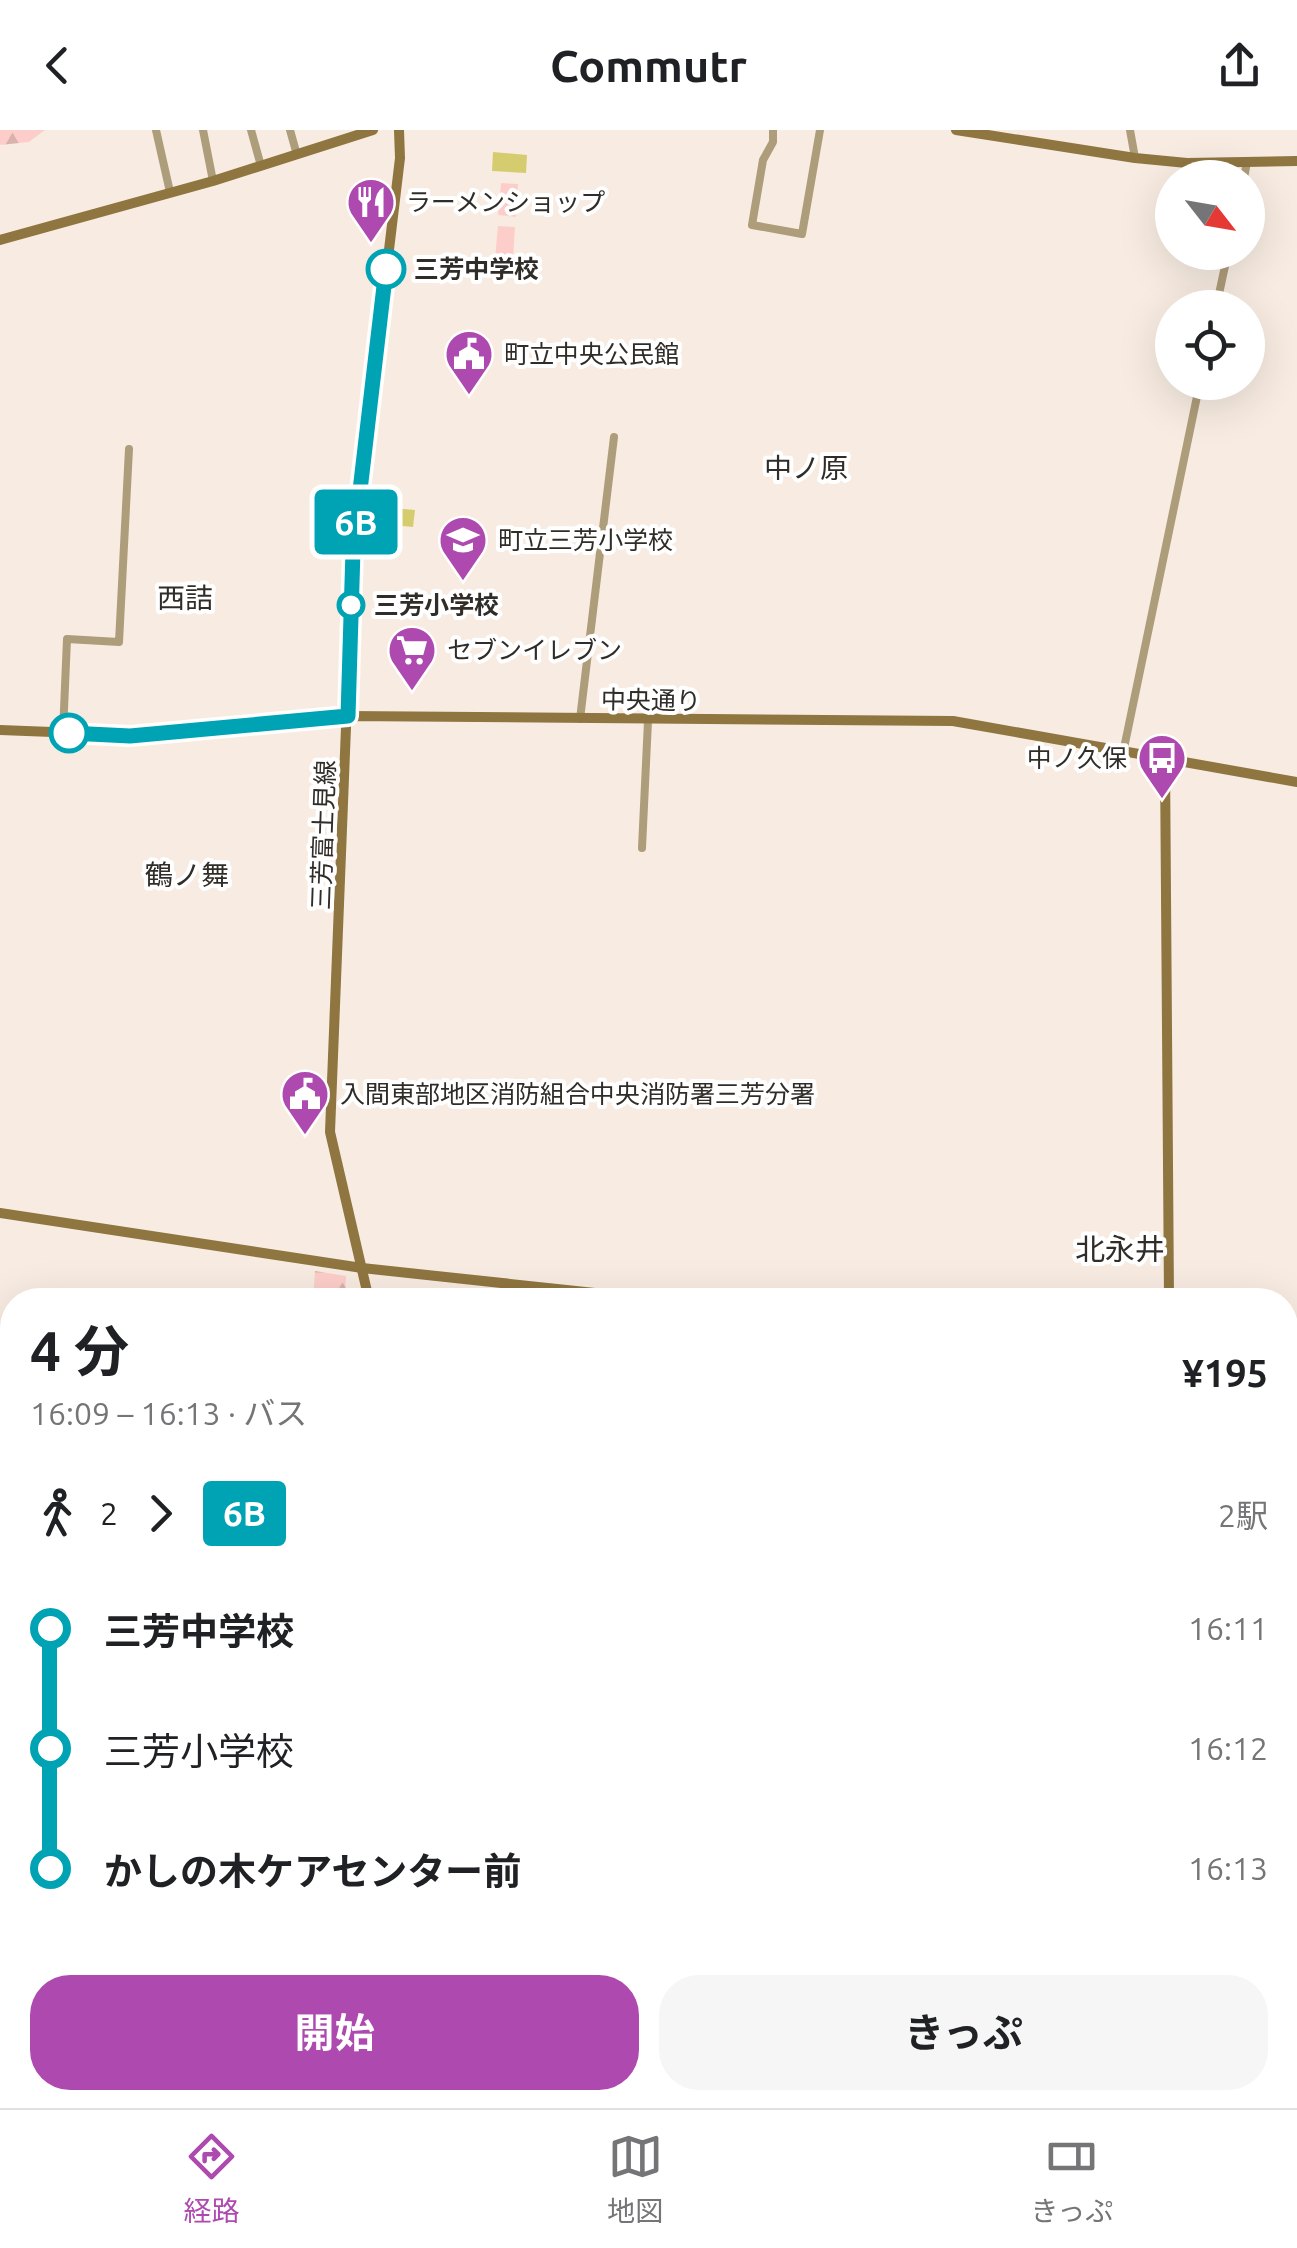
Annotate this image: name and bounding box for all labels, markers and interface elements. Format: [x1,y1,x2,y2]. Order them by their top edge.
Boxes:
icon: back [30,38,85,93]
icon: share [1212,38,1267,93]
text: Commutr [550,40,747,91]
north arrow [1155,160,1265,270]
map controls [1155,160,1265,400]
restaurant icon: ラーメンショップ [345,176,397,244]
place label: ラーメンショップ [406,188,605,216]
marker: 三芳中学校 [367,250,405,288]
place label: 三芳中学校 [414,255,539,283]
button: locate [1155,290,1265,400]
public building icon: 町立中央公民館 [443,328,495,396]
place label: 町立中央公民館 [504,340,679,368]
district label: 中ノ原 [764,452,848,483]
line badge: 6B [311,490,401,554]
text: 6B [335,502,377,542]
school or university icon: 町立三芳小学校 [437,514,489,582]
place label: 町立三芳小学校 [498,526,673,554]
district label: 西詰 [157,582,213,613]
place label: 三芳小学校 [374,591,499,619]
marker: 三芳小学校 [338,592,364,618]
supermarket icon: セブンイレブン [386,624,438,692]
place label: セブンイレブン [447,636,622,664]
street label: 中央通り [601,685,701,715]
unlabelled marker [50,714,88,752]
bus stop icon: 中ノ久保 [1136,732,1188,800]
place label: 中ノ久保 [1027,744,1127,772]
street label: 三芳富士見線 [306,760,340,910]
district label: 鶴ノ舞 [145,859,229,890]
public building icon: 入間東部地区消防組合中央消防署三芳分署 [279,1068,331,1136]
place label: 入間東部地区消防組合中央消防署三芳分署 [340,1080,815,1108]
district label: 北永井 [1075,1232,1165,1266]
text: 4 分 [30,1320,129,1381]
text: ¥195 [1182,1352,1268,1394]
text: 16:09 – 16:13 · バス [30,1395,307,1431]
icon: walk [30,1486,85,1541]
icon: forward [133,1486,188,1541]
text: 6B [223,1493,266,1533]
text: 2 [100,1495,118,1531]
text: 2駅 [1218,1497,1268,1533]
text: 三芳中学校 [104,1610,294,1652]
text: 16:11 [1188,1610,1268,1646]
text: 三芳小学校 [104,1730,294,1772]
text: 16:12 [1188,1730,1268,1766]
text: かしの木ケアセンター前 [104,1850,521,1892]
text: 16:13 [1188,1850,1268,1886]
button: 開始 [30,1975,639,2090]
button: きっぷ [659,1975,1268,2090]
tab: 経路 [184,2129,240,2229]
tab: 地図 [607,2129,663,2229]
tab: きっぷ [1030,2129,1113,2229]

